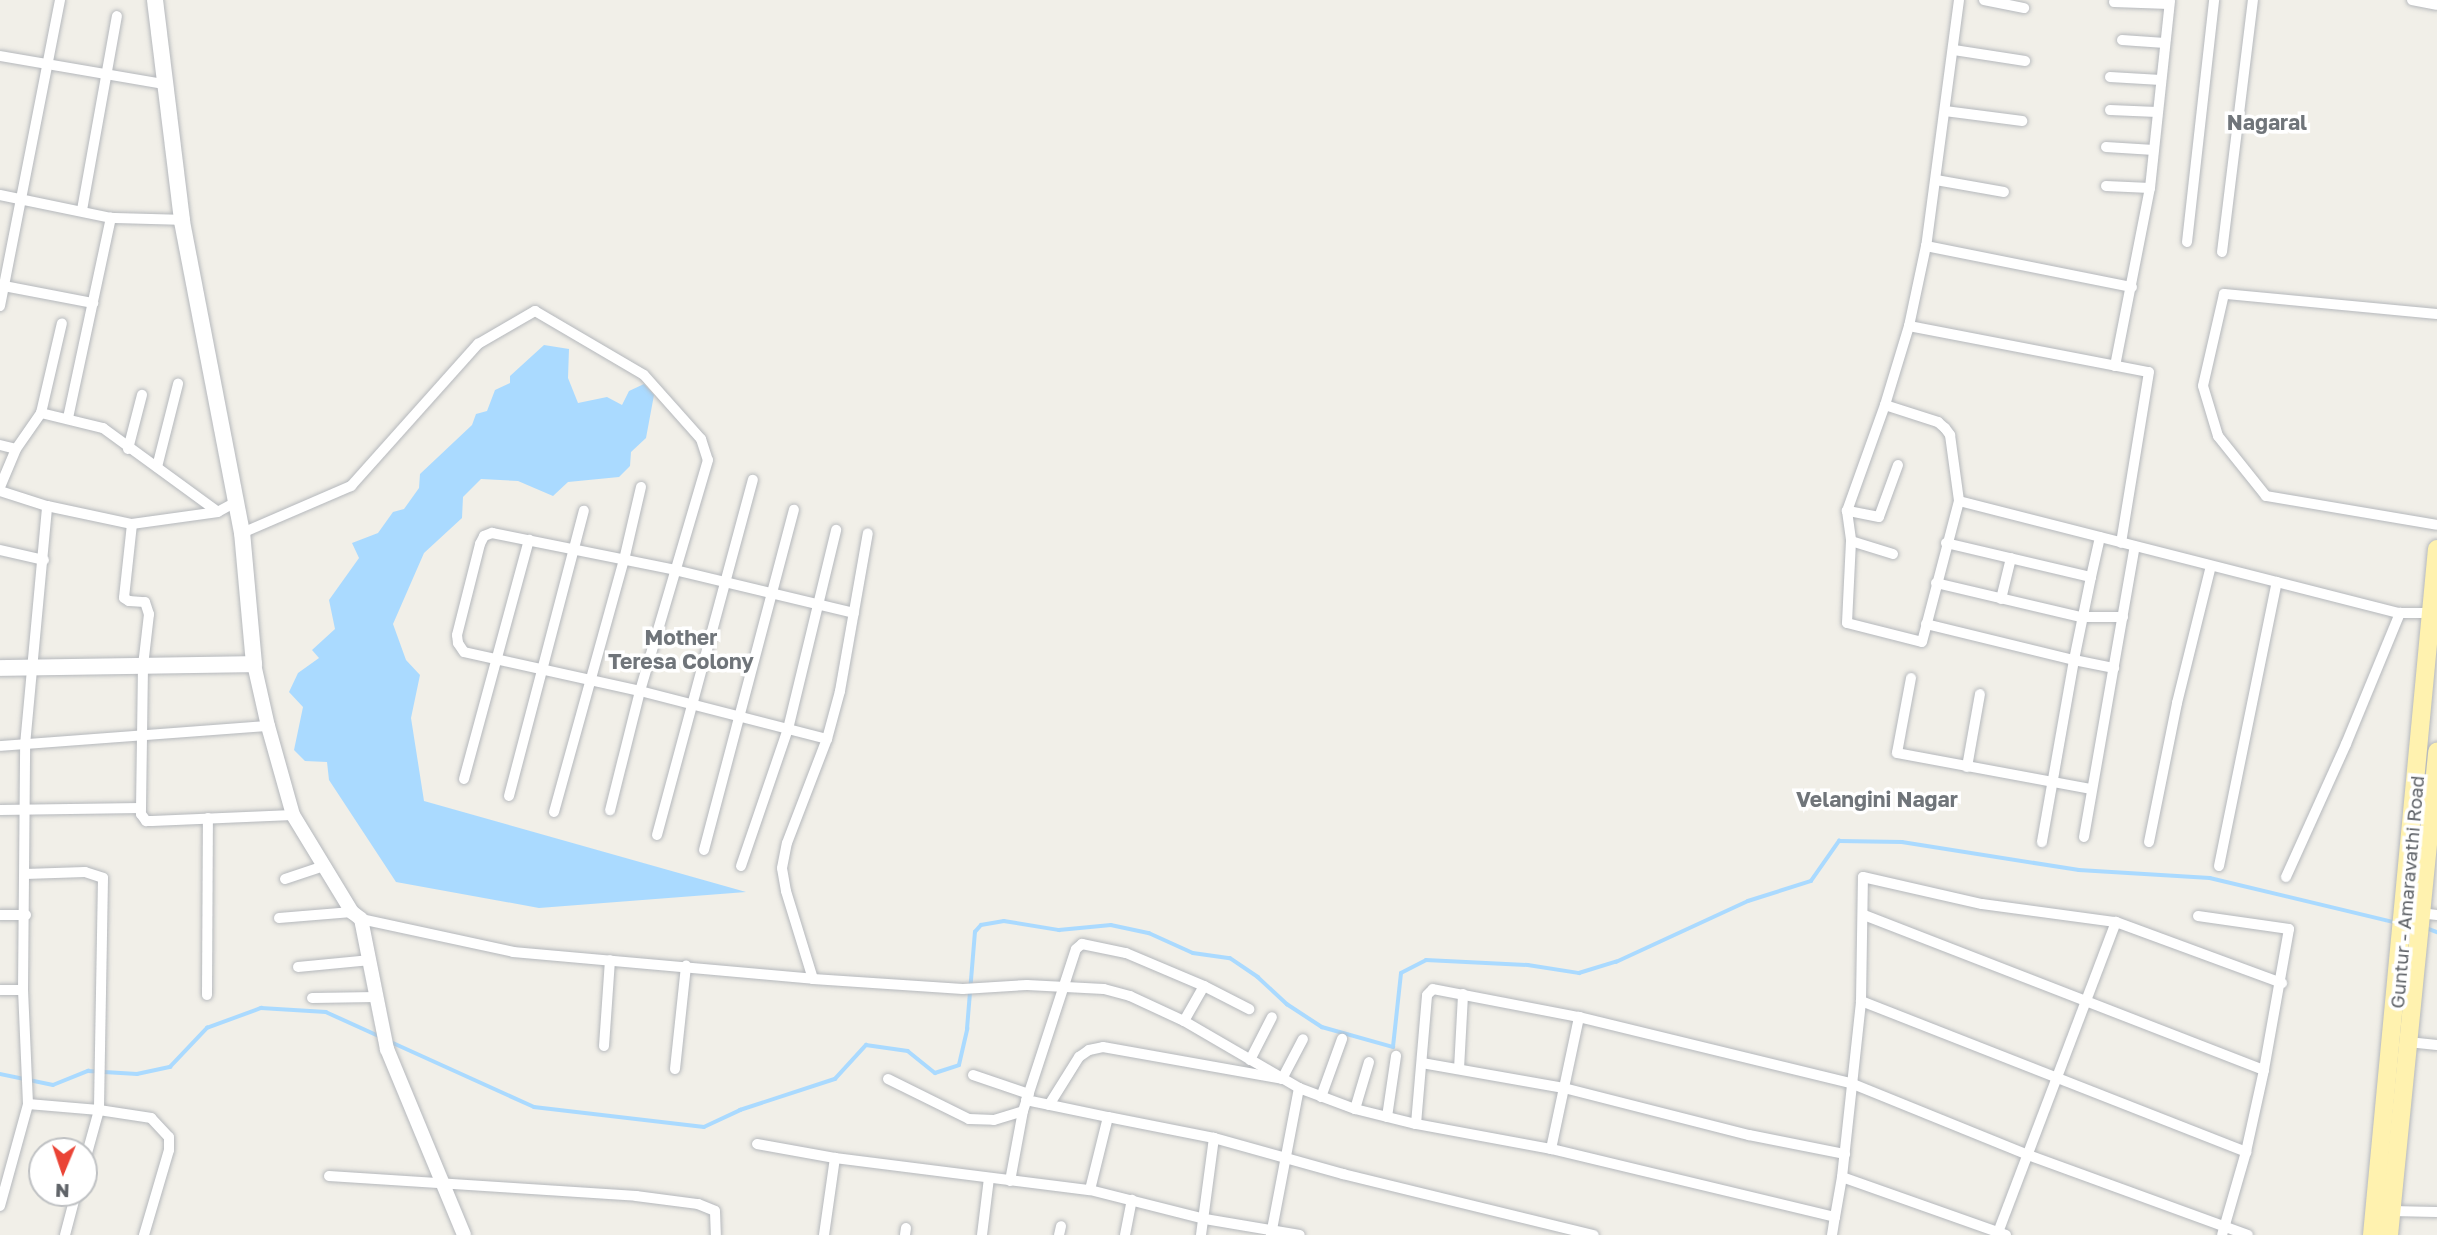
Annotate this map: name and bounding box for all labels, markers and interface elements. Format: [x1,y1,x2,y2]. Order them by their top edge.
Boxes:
district label: Nagaral [2227,109,2307,135]
district label: Mother Teresa Colony [608,624,754,674]
street label: Guntur - Amaravathi Road [2385,775,2429,1009]
district label: Velangini Nagar [1796,786,1958,812]
north arrow [28,1137,98,1207]
text: N [55,1180,70,1203]

